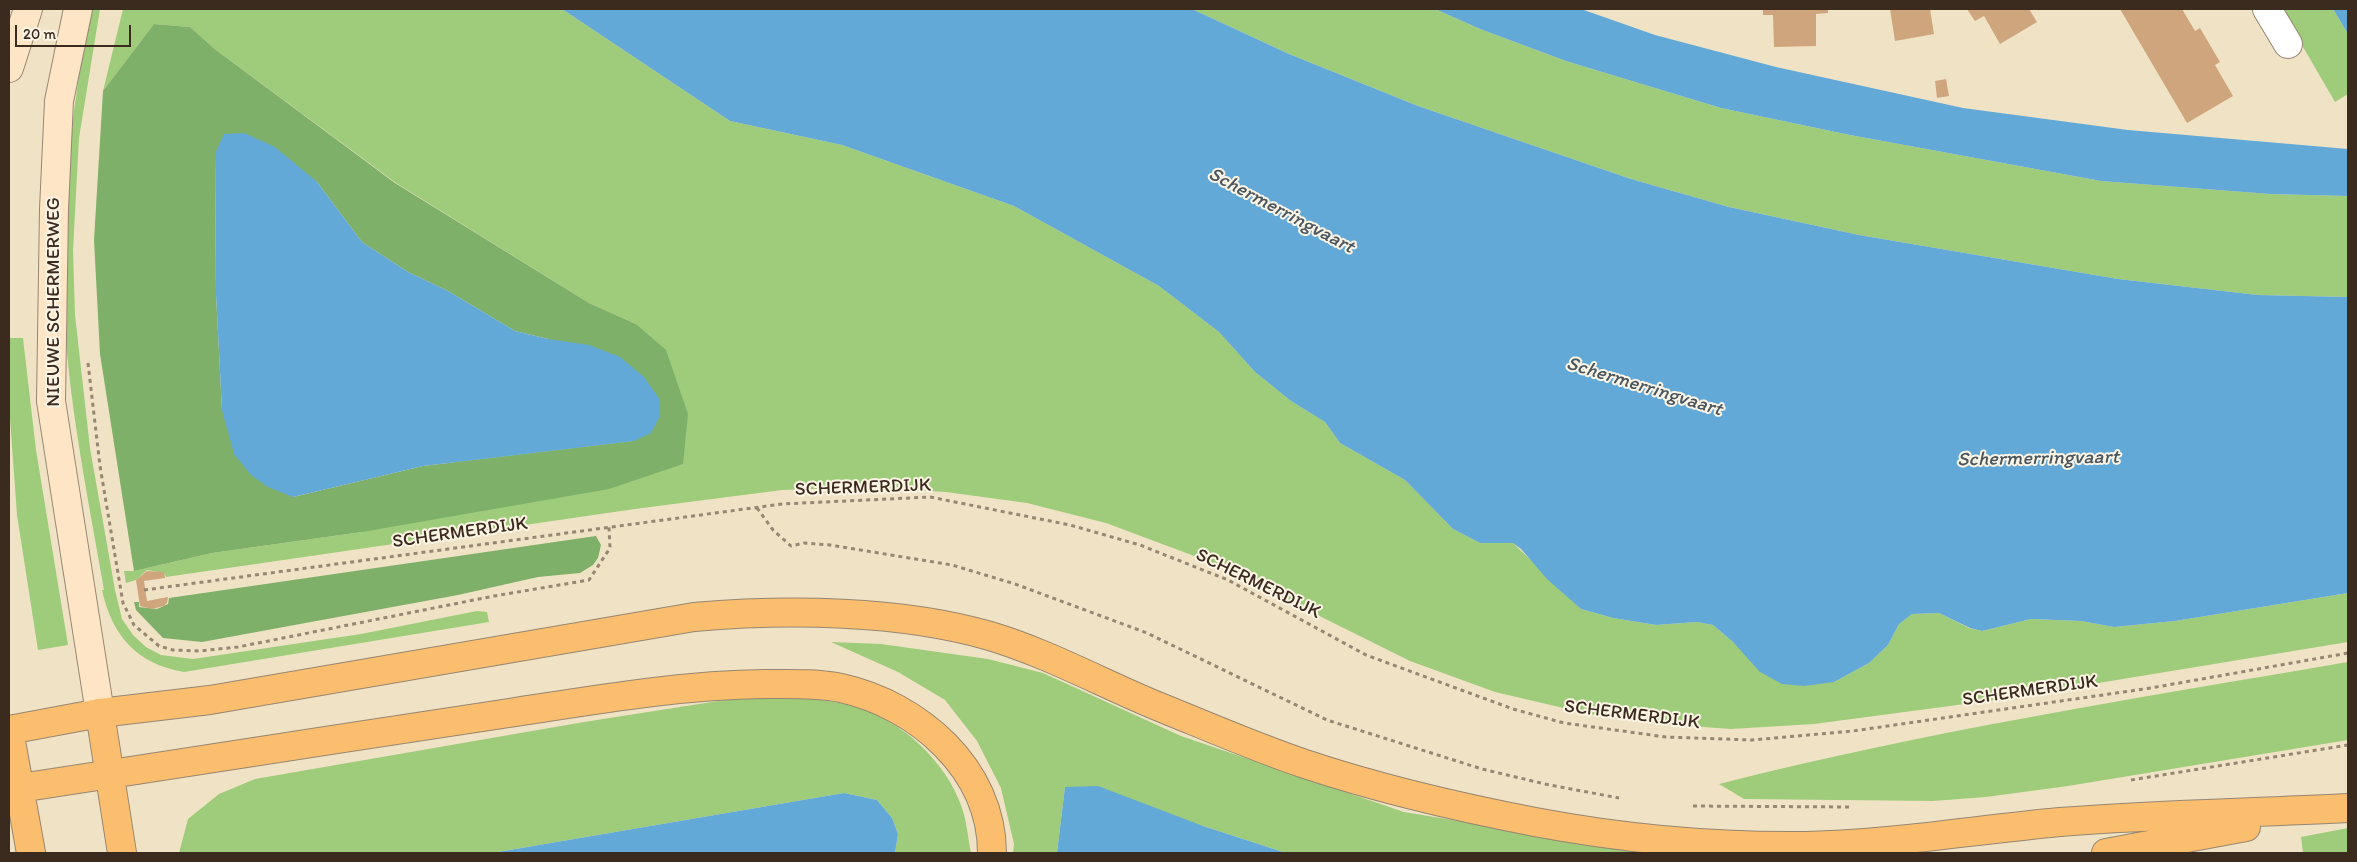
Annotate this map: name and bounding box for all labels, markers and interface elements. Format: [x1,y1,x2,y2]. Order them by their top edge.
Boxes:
scale bar [18,15,134,47]
text: 20 m [23,25,56,43]
water label: Schermerringvaart [1204,162,1358,260]
street label: NIEUWE SCHERMERWEG [43,197,65,407]
water label: Schermerringvaart [1563,352,1725,422]
water label: Schermerringvaart [1957,446,2119,472]
street label: SCHERMERDIJK [795,474,931,502]
street label: SCHERMERDIJK [391,512,529,554]
street label: SCHERMERDIJK [1192,544,1324,624]
street label: SCHERMERDIJK [1961,670,2099,712]
street label: SCHERMERDIJK [1563,695,1701,735]

